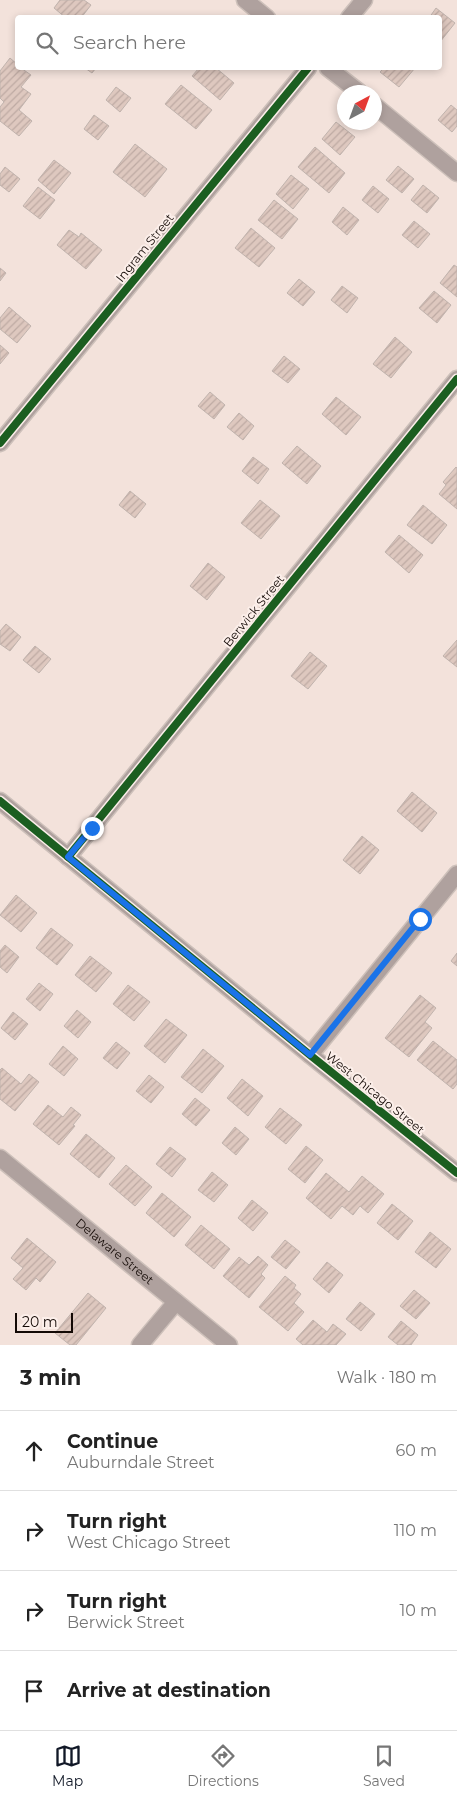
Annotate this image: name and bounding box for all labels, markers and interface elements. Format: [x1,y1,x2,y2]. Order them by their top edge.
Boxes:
search box [15,15,442,70]
icon: search [33,29,61,57]
text: Search here [73,31,186,54]
north arrow [337,85,382,130]
street label: Ingram Street [112,210,177,285]
street label: Berwick Street [220,572,287,650]
route end [81,817,104,840]
route start [409,908,432,931]
street label: West Chicago Street [323,1048,428,1137]
street label: Delaware Street [73,1215,157,1288]
scale bar [15,1310,72,1333]
text: 20 m [22,1313,58,1331]
text: 3 min [20,1365,81,1390]
text: Walk · 180 m [337,1368,437,1387]
text: Continue [67,1430,158,1453]
icon: ahead [20,1437,48,1465]
text: 60 m [395,1441,437,1460]
text: Auburndale Street [67,1453,215,1472]
text: Turn right [67,1510,167,1533]
icon: right [20,1517,48,1545]
text: 110 m [394,1521,437,1540]
text: West Chicago Street [67,1533,231,1552]
text: Turn right [67,1590,167,1613]
icon: right [20,1597,48,1625]
text: 10 m [399,1601,437,1620]
text: Berwick Street [67,1613,185,1632]
icon: arrive [20,1677,48,1705]
text: Arrive at destination [67,1679,271,1702]
tab: Map [52,1742,83,1790]
tab: Directions [187,1742,259,1790]
tab: Saved [363,1742,405,1790]

